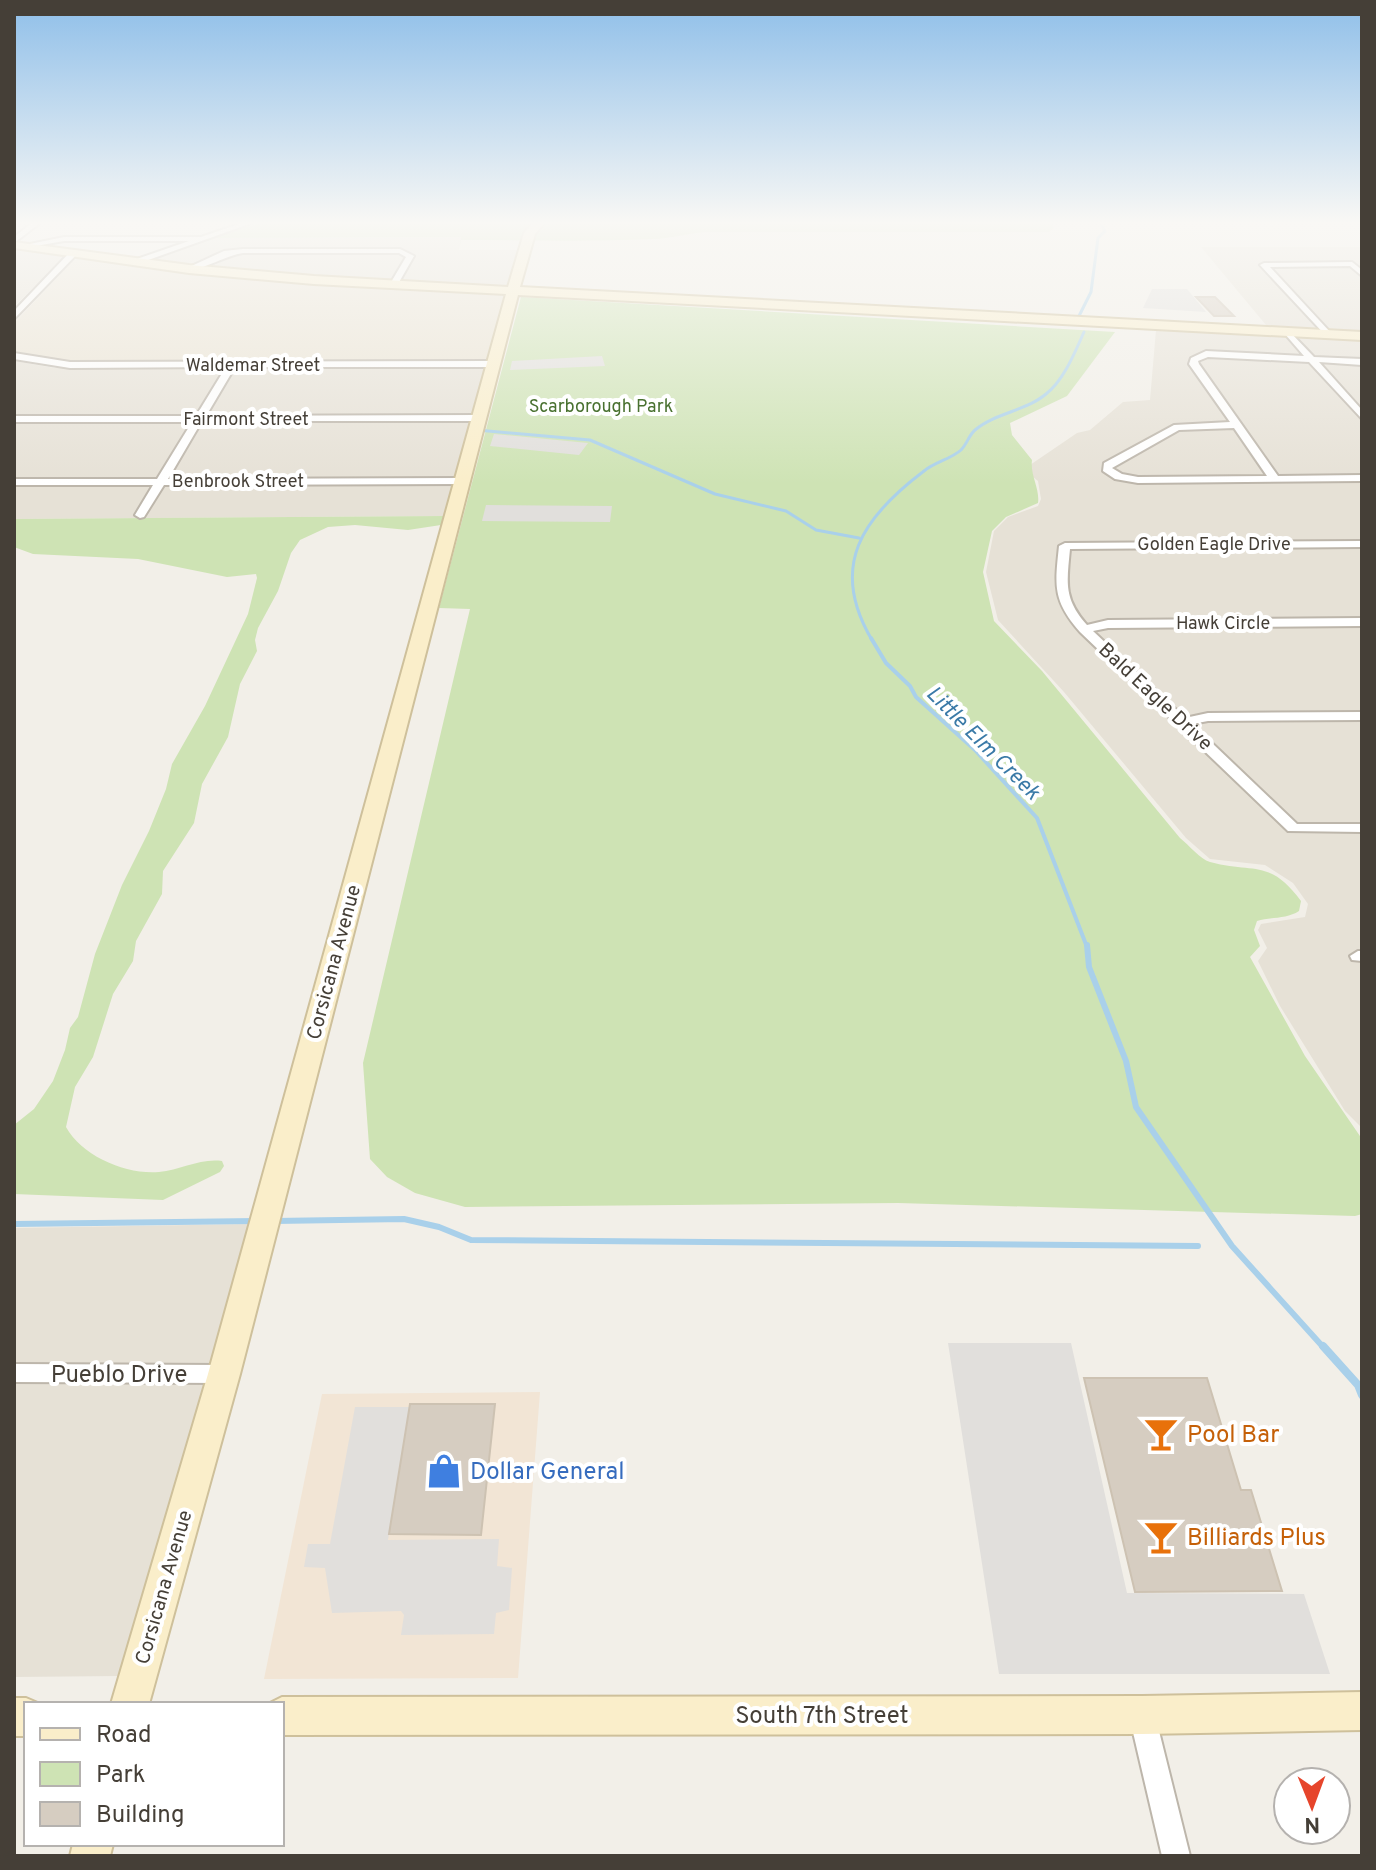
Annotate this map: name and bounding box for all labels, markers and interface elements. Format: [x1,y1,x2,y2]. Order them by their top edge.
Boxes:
street label: Waldemar Street [186,355,320,378]
park label: Scarborough Park [529,396,673,419]
street label: Fairmont Street [183,409,309,432]
street label: Benbrook Street [172,471,304,494]
street label: Golden Eagle Drive [1137,534,1291,557]
street label: Hawk Circle [1176,613,1270,636]
street label: Bald Eagle Drive [1092,638,1217,757]
water label: Little Elm Creek [920,681,1046,807]
street label: Corsicana Avenue [302,882,368,1043]
street label: Pueblo Drive [51,1361,187,1391]
bar icon: Pool Bar [1142,1415,1180,1453]
place label: Pool Bar [1187,1421,1280,1451]
shop icon: Dollar General [425,1452,463,1490]
place label: Dollar General [470,1458,624,1488]
street label: Corsicana Avenue [130,1507,199,1668]
bar icon: Billiards Plus [1142,1518,1180,1556]
place label: Billiards Plus [1187,1524,1326,1554]
legend [24,1702,284,1846]
street label: South 7th Street [735,1702,909,1732]
text: Road [96,1721,152,1751]
text: Park [96,1761,146,1791]
north arrow [1272,1766,1352,1846]
text: Building [96,1801,185,1831]
text: N [1304,1810,1320,1837]

